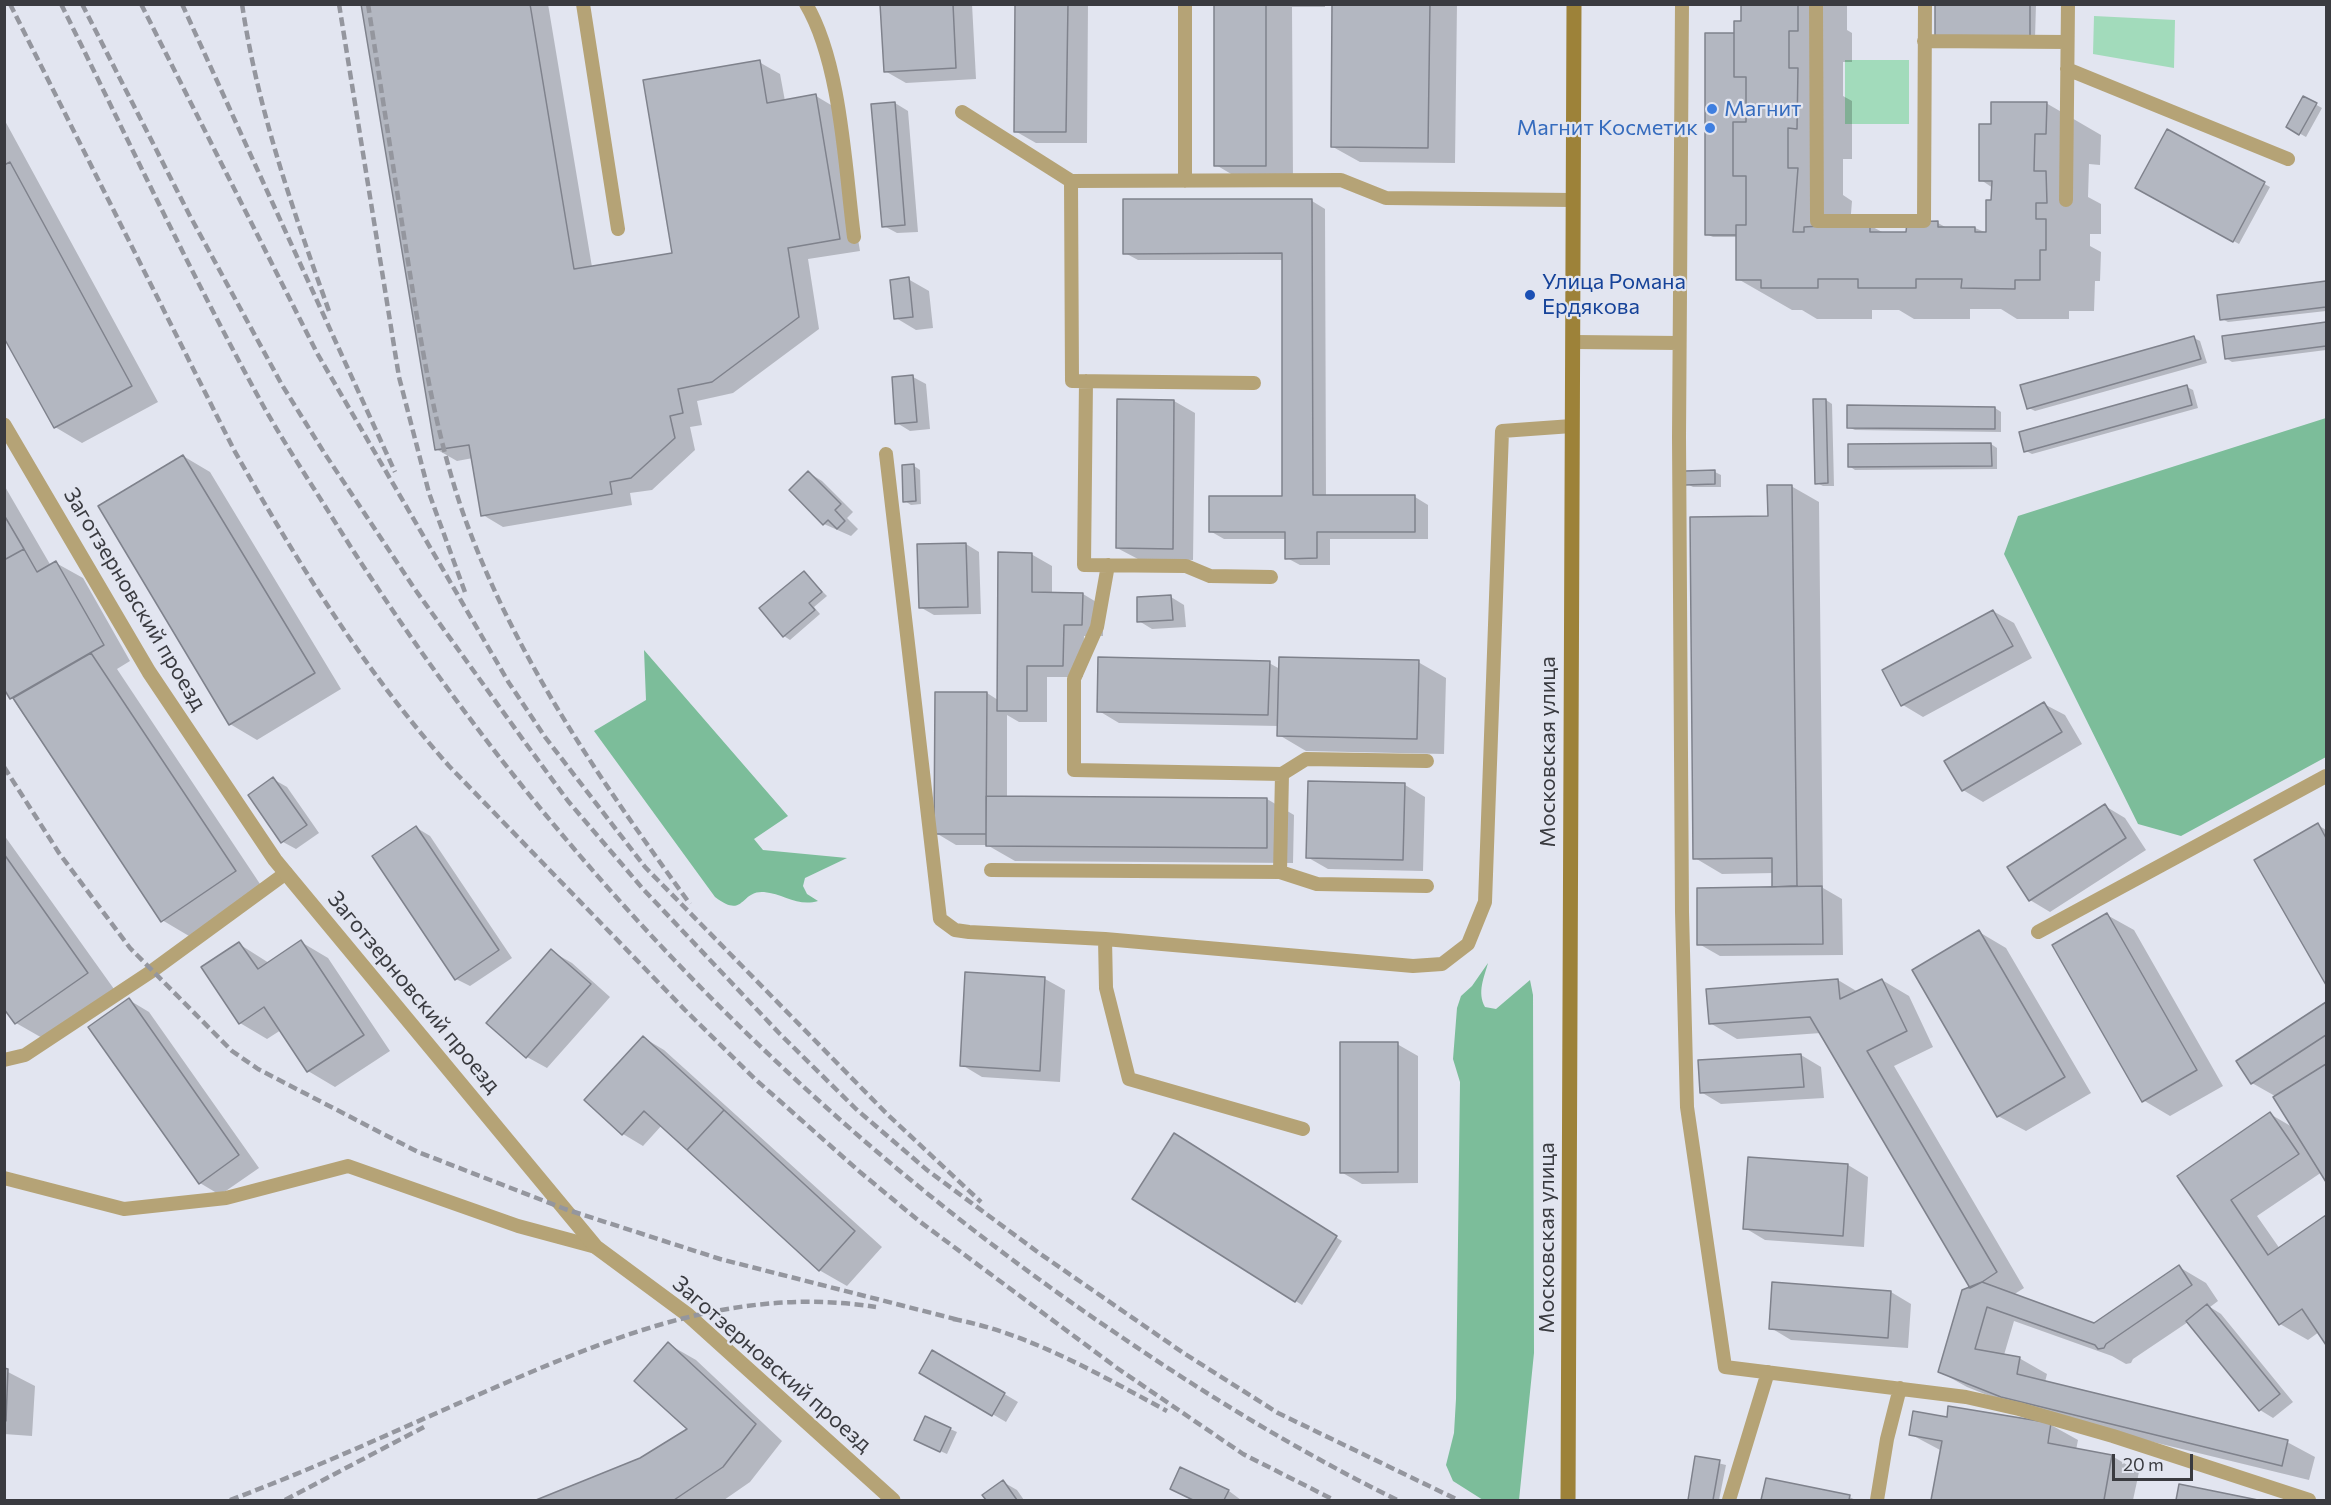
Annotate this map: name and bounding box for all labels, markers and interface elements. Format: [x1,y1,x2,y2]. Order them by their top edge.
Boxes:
place label: Магнит [1724,96,1801,122]
marker: Магнит [1705,102,1719,116]
place label: Магнит Косметик [1516,115,1698,141]
marker: Магнит Косметик [1703,121,1717,135]
place label: Улица Романа Ердякова [1542,269,1686,320]
marker: Улица Романа Ердякова [1523,288,1537,302]
street label: Заготзерновский проезд [58,483,212,715]
street label: Московская улица [1535,656,1561,848]
street label: Заготзерновский проезд [322,886,506,1098]
street label: Московская улица [1534,1142,1560,1334]
street label: Заготзерновский проезд [667,1270,877,1458]
scale bar [2115,1442,2196,1480]
text: 20 m [2123,1453,2164,1475]

